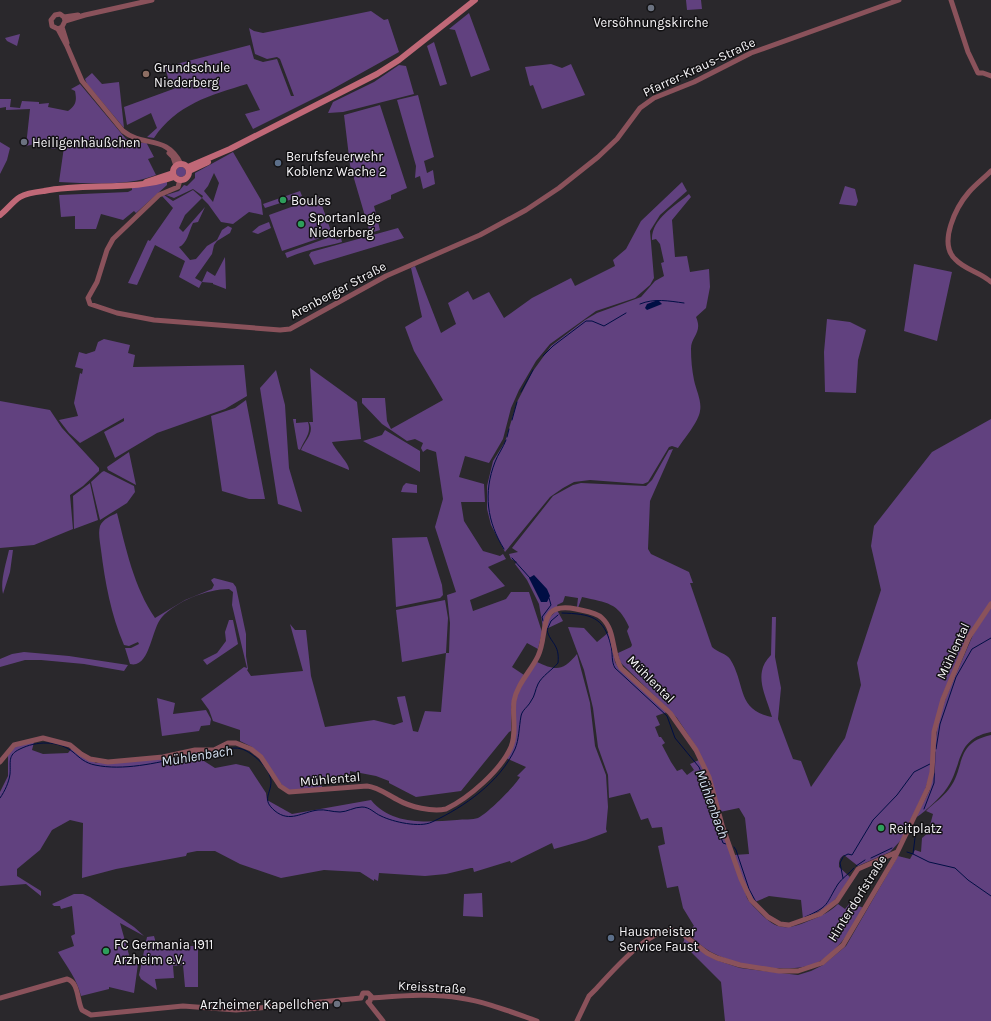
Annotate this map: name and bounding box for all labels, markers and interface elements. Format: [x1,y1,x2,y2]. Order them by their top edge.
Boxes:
marker: Versöhnungskirche [646,3,656,13]
place label: Versöhnungskirche [594,15,709,30]
street label: Pfarrer-Kraus-Straße [640,34,758,100]
place label: Grundschule Niederberg [154,60,230,90]
marker: Grundschule Niederberg [141,69,151,79]
place label: Heiligenhäußchen [32,135,141,150]
marker: Heiligenhäußchen [19,137,29,147]
place label: Berufsfeuerwehr Koblenz Wache 2 [286,149,386,179]
marker: Berufsfeuerwehr Koblenz Wache 2 [273,158,283,168]
place label: Boules [291,193,331,208]
marker: Boules [278,195,288,205]
place label: Sportanlage Niederberg [309,210,381,240]
marker: Sportanlage Niederberg [296,219,306,229]
street label: Arenberger Straße [287,258,389,322]
street label: Mühlental [933,620,973,682]
street label: Mühlental [624,652,678,706]
water label: Mühlenbach [160,742,234,770]
water label: Mühlenbach [692,767,732,841]
street label: Mühlental [299,769,361,789]
place label: Reitplatz [889,821,942,836]
marker: Reitplatz [876,823,886,833]
street label: Hinterdorfstraße [825,852,890,944]
place label: Hausmeister Service Faust [619,924,698,954]
marker: Hausmeister Service Faust [606,933,616,943]
place label: FC Germania 1911 Arzheim e.V. [114,937,213,967]
marker: FC Germania 1911 Arzheim e.V. [101,946,111,956]
street label: Kreisstraße [398,978,467,996]
place label: Arzheimer Kapellchen [200,997,329,1012]
marker: Arzheimer Kapellchen [332,999,342,1009]

